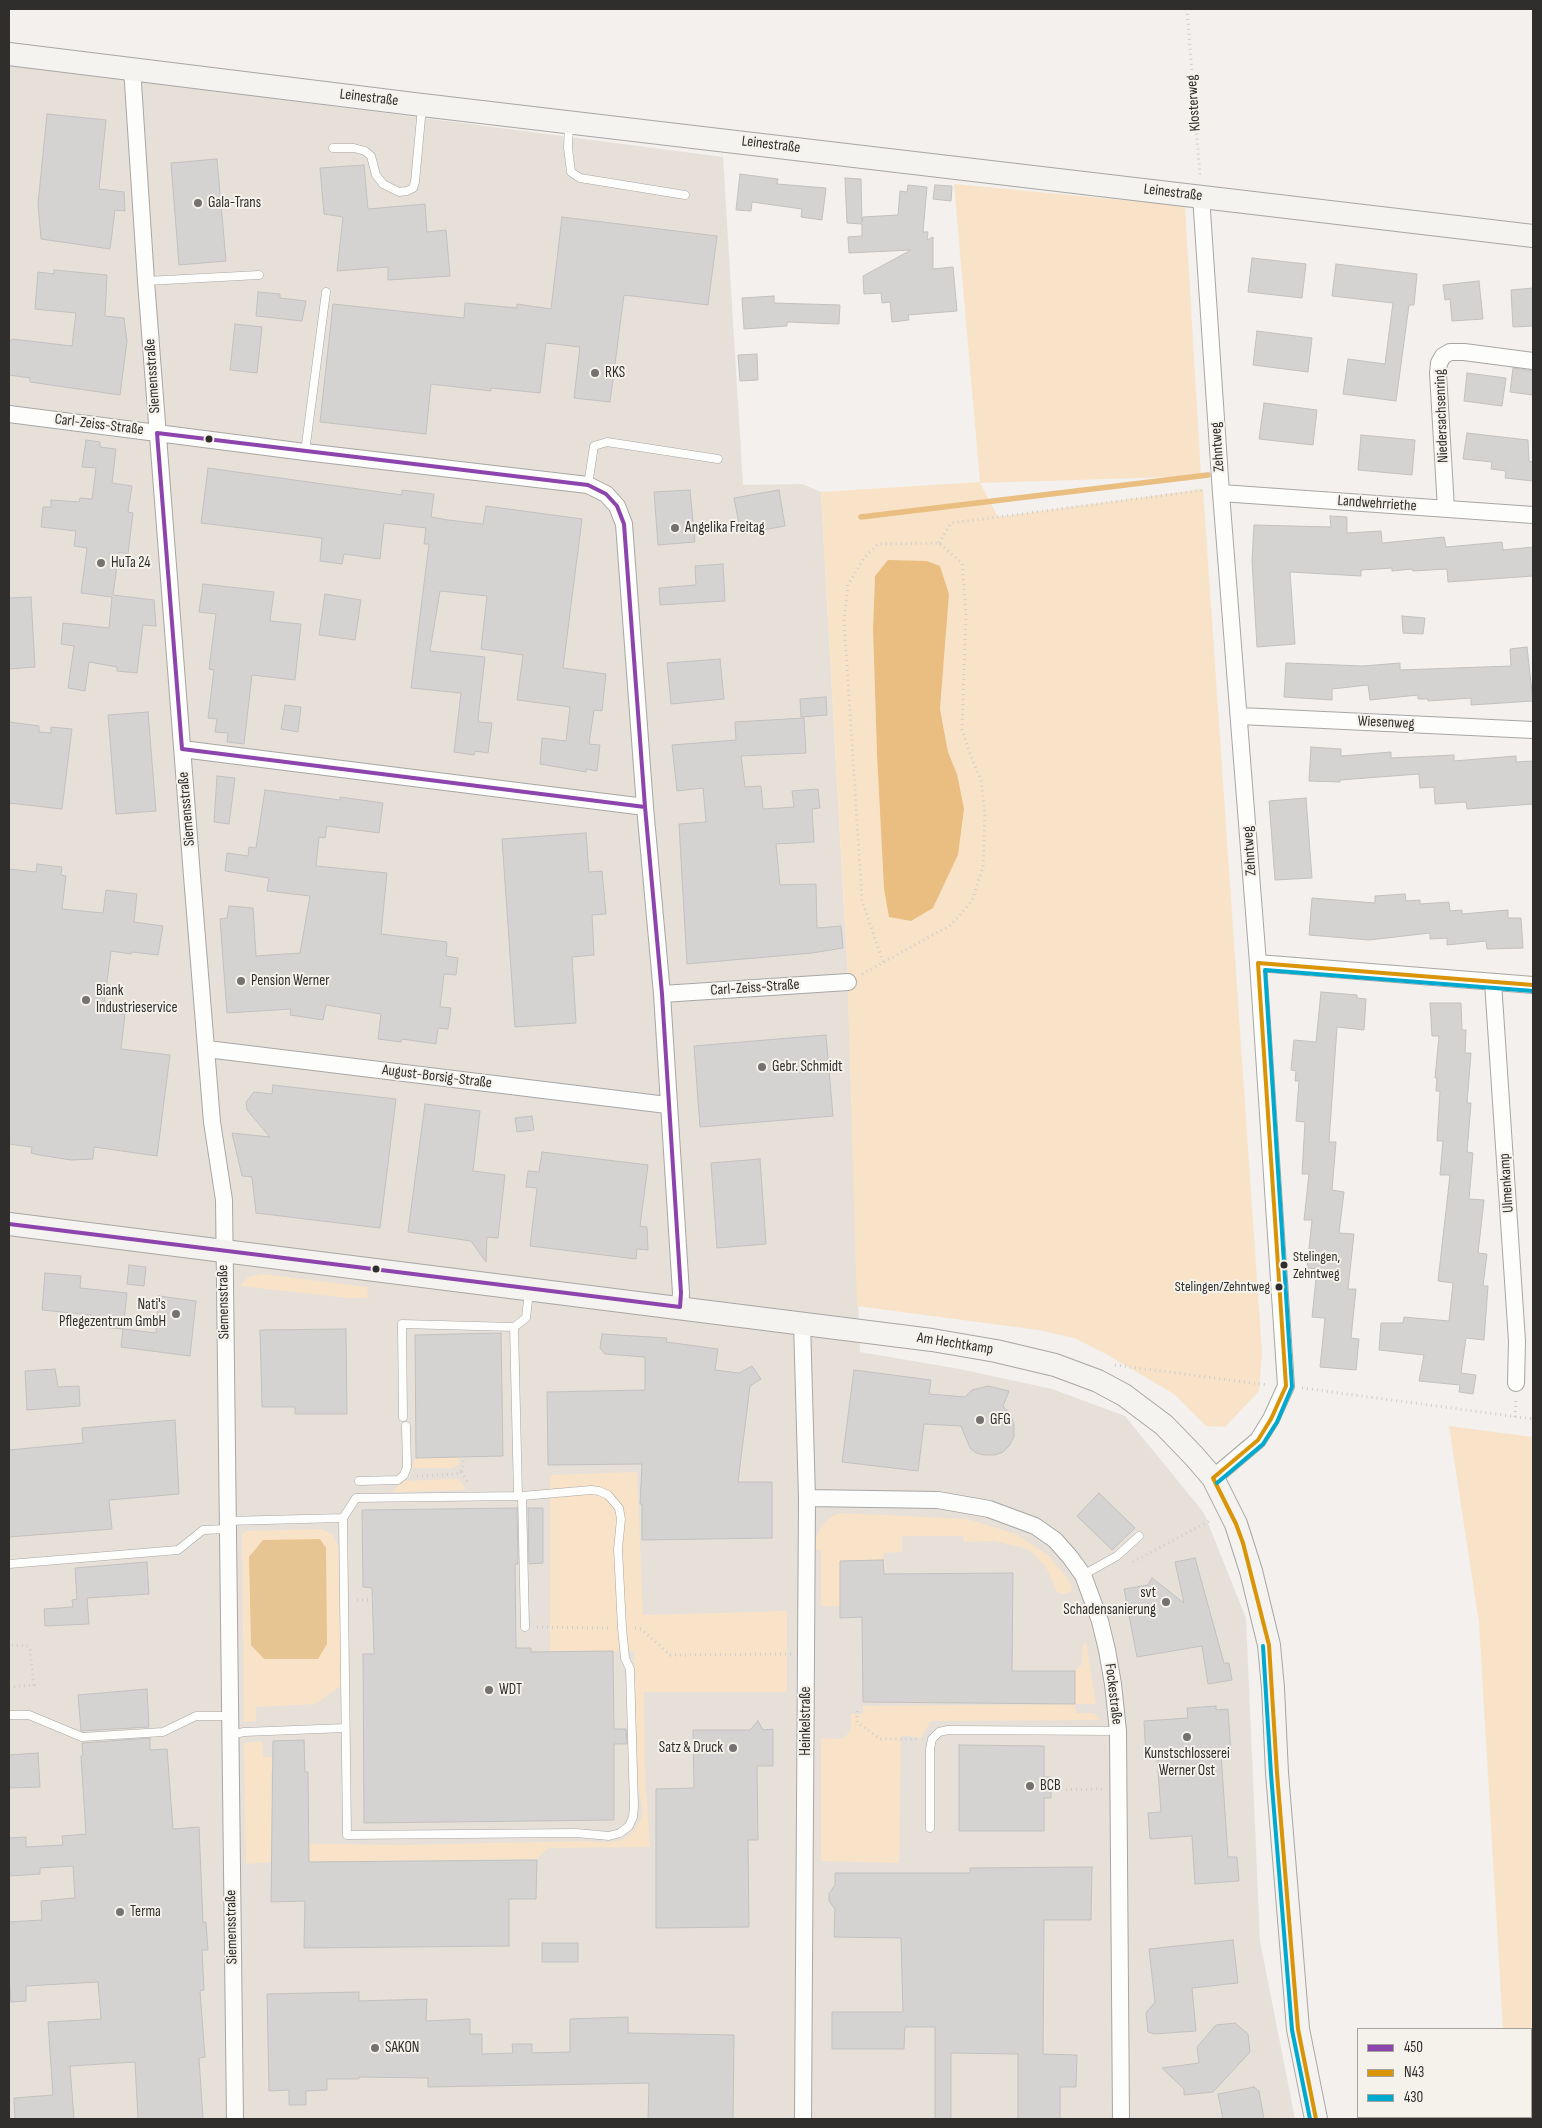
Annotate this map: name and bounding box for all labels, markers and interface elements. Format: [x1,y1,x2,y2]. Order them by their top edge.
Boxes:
street label: Klosterweg [1183,74,1205,132]
street label: Leinestraße [339,85,399,111]
street label: Leinestraße [741,132,801,158]
street label: Leinestraße [1143,180,1203,206]
place label: Gala-Trans [208,194,261,212]
marker: Gala-Trans [192,197,204,209]
street label: Siemensstraße [141,338,165,414]
place label: RKS [605,364,625,382]
marker: RKS [589,367,601,379]
street label: Niedersachsenring [1431,369,1453,463]
street label: Carl-Zeiss-Straße [54,411,144,439]
street label: Zehntweg [1207,422,1229,472]
unlabelled marker [204,434,214,444]
street label: Landwehrriethe [1337,492,1417,516]
place label: Angelika Freitag [685,519,765,537]
marker: Angelika Freitag [669,522,681,534]
place label: HuTa 24 [111,554,151,572]
marker: HuTa 24 [95,557,107,569]
street label: Wiesenweg [1357,713,1415,733]
street label: Siemensstraße [175,771,199,847]
street label: Zehntweg [1239,826,1261,876]
place label: Pension Werner [251,972,330,990]
marker: Pension Werner [235,975,247,987]
street label: Carl-Zeiss-Straße [710,976,800,1000]
place label: Biank Industrieservice [96,982,177,1017]
marker: Biank Industrieservice [80,994,92,1006]
place label: Gebr. Schmidt [772,1058,843,1076]
street label: August-Borsig-Straße [381,1061,493,1093]
marker: Gebr. Schmidt [756,1061,768,1073]
street label: Ulmenkamp [1496,1153,1518,1213]
place label: Stelingen, Zehntweg [1293,1249,1340,1282]
marker: Stelingen, Zehntweg [1279,1260,1289,1270]
unlabelled marker [371,1264,381,1274]
street label: Siemensstraße [214,1265,234,1339]
place label: Stelingen/Zehntweg [1175,1279,1270,1295]
marker: Stelingen/Zehntweg [1274,1282,1284,1292]
place label: Nati's Pflegezentrum GmbH [59,1296,166,1331]
marker: Nati's Pflegezentrum GmbH [170,1308,182,1320]
street label: Am Hechtkamp [916,1329,994,1359]
place label: GFG [990,1411,1011,1429]
marker: GFG [974,1414,986,1426]
place label: svt Schadensanierung [1063,1584,1156,1619]
marker: svt Schadensanierung [1160,1596,1172,1608]
street label: Fockestraße [1100,1662,1126,1726]
place label: WDT [499,1681,522,1699]
marker: WDT [483,1684,495,1696]
street label: Heinkelstraße [797,1686,815,1756]
marker: Kunstschlosserei Werner Ost [1181,1731,1193,1743]
place label: Satz & Druck [659,1739,723,1757]
marker: Satz & Druck [727,1742,739,1754]
place label: Kunstschlosserei Werner Ost [1144,1745,1230,1780]
place label: BCB [1040,1777,1061,1795]
marker: BCB [1024,1780,1036,1792]
street label: Siemensstraße [222,1890,242,1964]
place label: Terma [130,1903,161,1921]
marker: Terma [114,1906,126,1918]
legend [1357,2028,1532,2118]
text: 450 [1404,2038,1423,2057]
place label: SAKON [385,2039,419,2057]
marker: SAKON [369,2042,381,2054]
text: N43 [1404,2063,1424,2082]
text: 430 [1404,2088,1423,2107]

